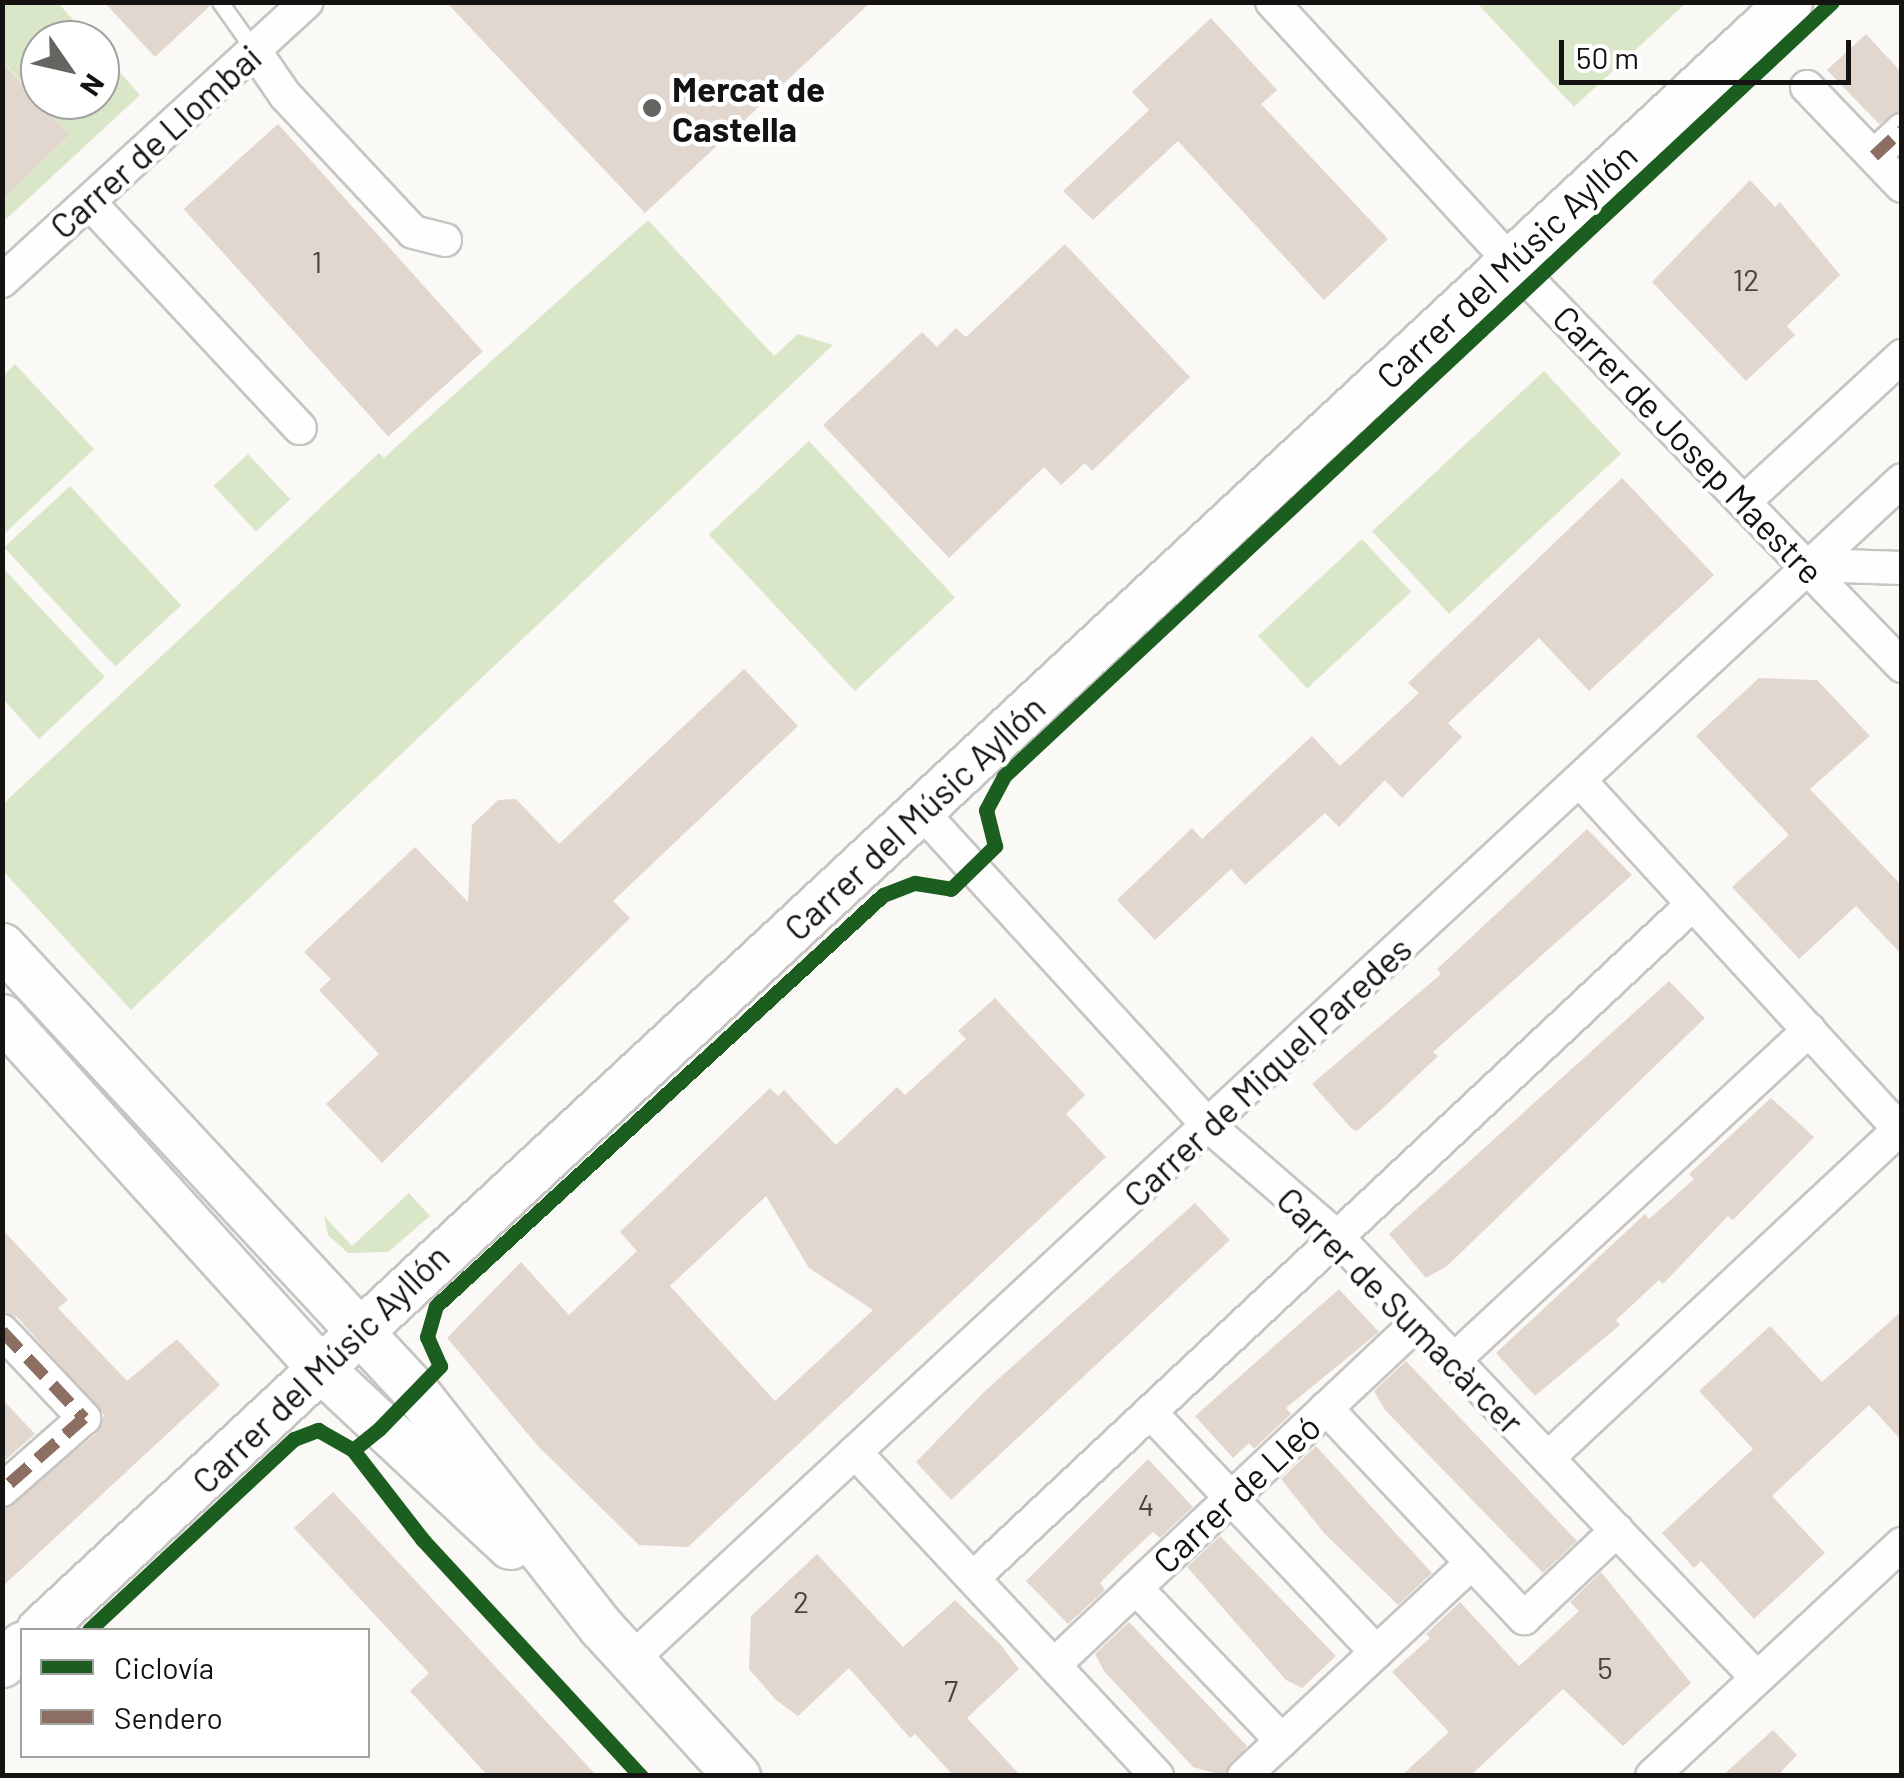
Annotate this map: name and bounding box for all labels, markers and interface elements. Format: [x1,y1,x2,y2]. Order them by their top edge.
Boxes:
north arrow [20,20,120,120]
scale bar [1564,20,1856,82]
street label: Carrer de Llombai [41,35,269,247]
text: 50 m [1576,39,1639,75]
place label: Mercat de Castella [672,67,825,149]
text: N [74,68,113,103]
marker: Mercat de Castella [641,97,663,119]
street label: Carrer del Músic Ayllón [1367,134,1645,396]
house number: 1 [312,243,322,279]
house number: 12 [1733,261,1759,297]
street label: Carrer de Josep Maestre [1545,296,1833,592]
street label: Carrer del Músic Ayllón [775,686,1053,948]
street label: Carrer de Miquel Paredes [1115,927,1419,1215]
street label: Carrer de Sumacàrcer [1269,1178,1533,1442]
street label: Carrer del Músic Ayllón [183,1235,457,1501]
street label: Carrer de Lleó [1144,1405,1328,1581]
house number: 4 [1138,1486,1154,1522]
house number: 2 [793,1583,809,1619]
legend [20,1628,370,1758]
text: Ciclovía [114,1649,214,1685]
house number: 5 [1597,1649,1613,1685]
house number: 7 [944,1672,958,1708]
text: Sendero [114,1699,223,1735]

